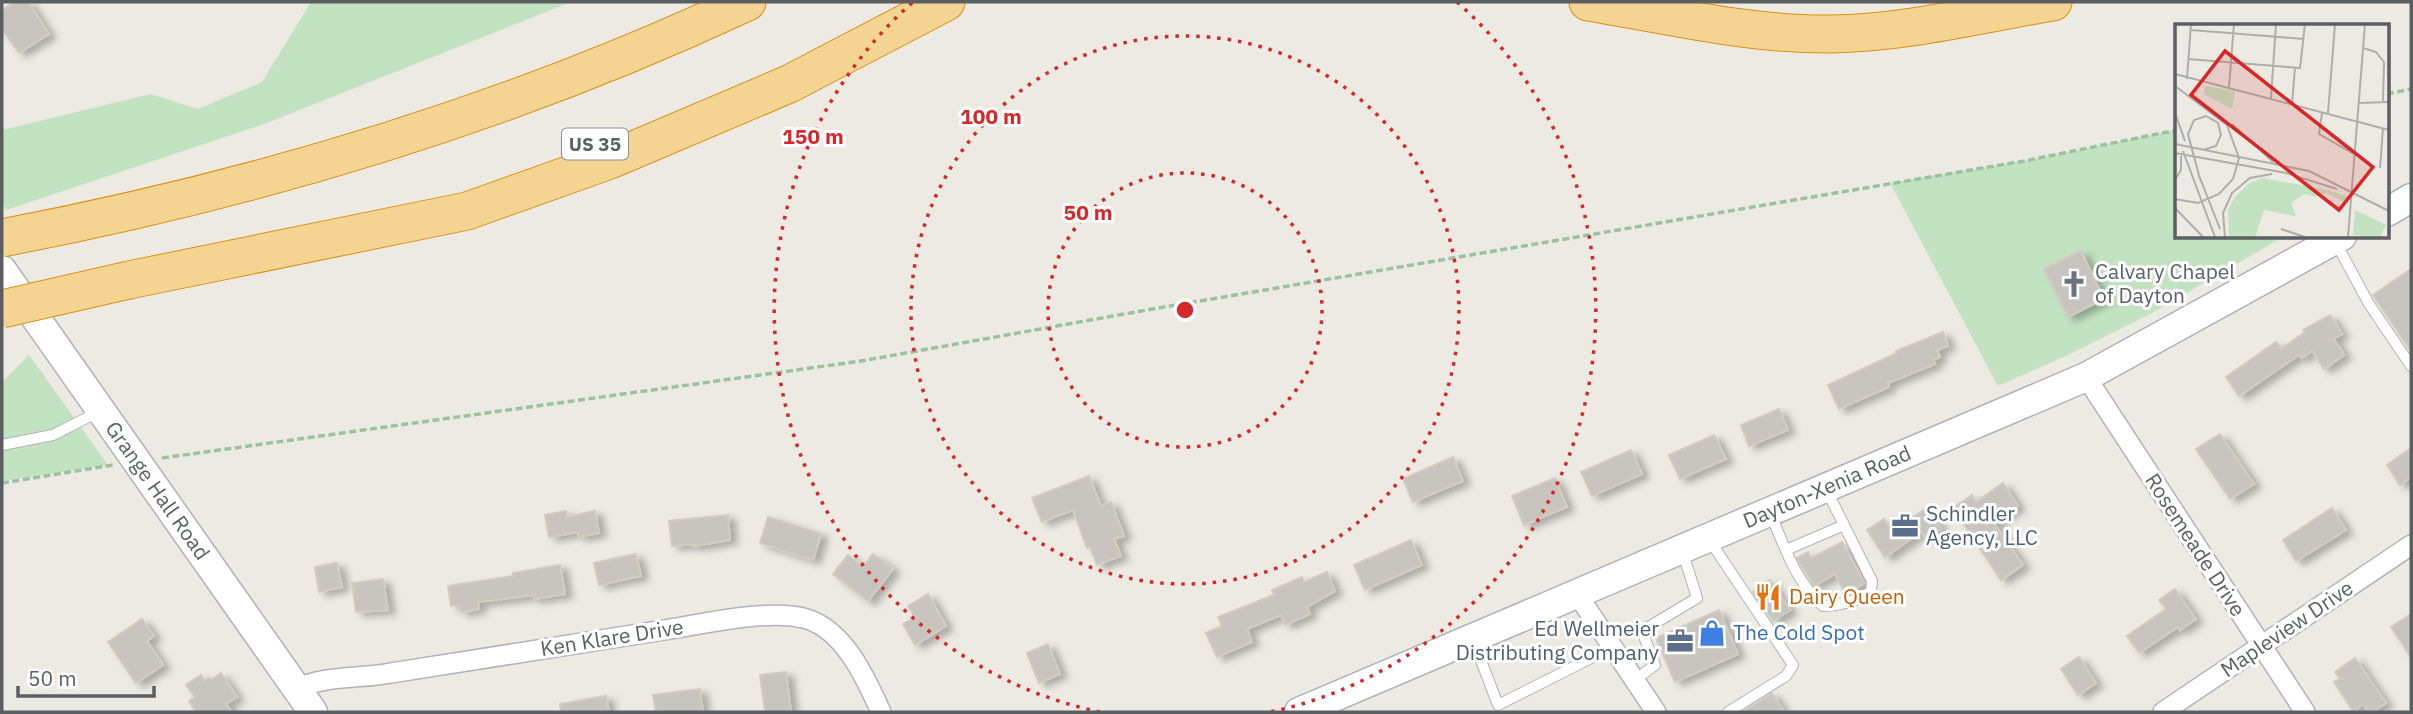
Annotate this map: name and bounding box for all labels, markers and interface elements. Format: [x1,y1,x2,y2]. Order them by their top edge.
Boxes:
inset map [2175,24,2388,238]
text: 100 m [960,102,1022,130]
text: 150 m [782,122,844,150]
road number: US 35 [562,128,628,160]
text: 50 m [1064,198,1112,226]
place label: Calvary Chapel of Dayton [2095,257,2235,309]
church icon: Calvary Chapel of Dayton [2059,269,2089,299]
centre of rings [1173,298,1197,322]
street label: Grange Hall Road [100,415,217,565]
street label: Dayton-Xenia Road [1738,438,1915,534]
street label: Rosemeade Drive [2139,468,2253,621]
place label: Schindler Agency, LLC [1926,499,2038,551]
office icon: Schindler Agency, LLC [1890,511,1920,541]
street label: Mapleview Drive [2215,573,2358,683]
restaurant icon: Dairy Queen [1753,582,1783,612]
place label: Dairy Queen [1789,582,1905,610]
street label: Ken Klare Drive [538,612,685,662]
place label: Ed Wellmeier Distributing Company [1456,614,1660,666]
shop icon: The Cold Spot [1697,618,1727,648]
place label: The Cold Spot [1733,618,1865,646]
office icon: Ed Wellmeier Distributing Company [1665,626,1695,656]
scale bar [18,654,154,698]
text: 50 m [28,664,77,692]

